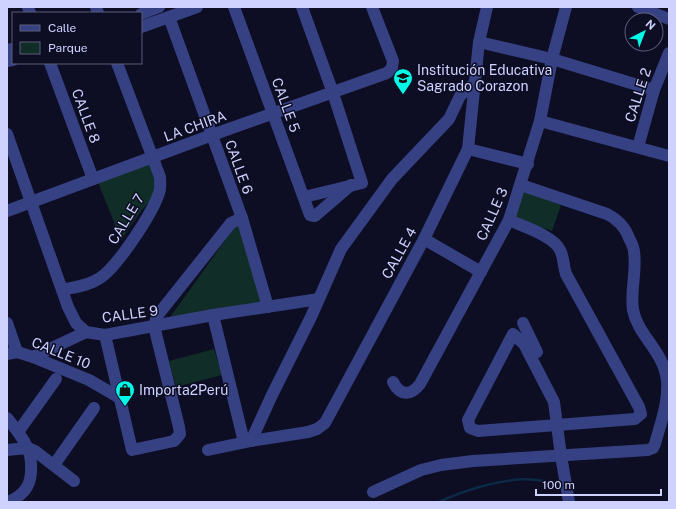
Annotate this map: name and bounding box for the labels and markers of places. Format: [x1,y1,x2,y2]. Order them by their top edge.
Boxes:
place label: Institución Educativa Sagrado Corazon [417,62,552,94]
school or university icon: Institución Educativa Sagrado Corazon [392,67,414,95]
shop icon: Importa2Perú [114,379,136,407]
place label: Importa2Perú [139,382,228,398]

